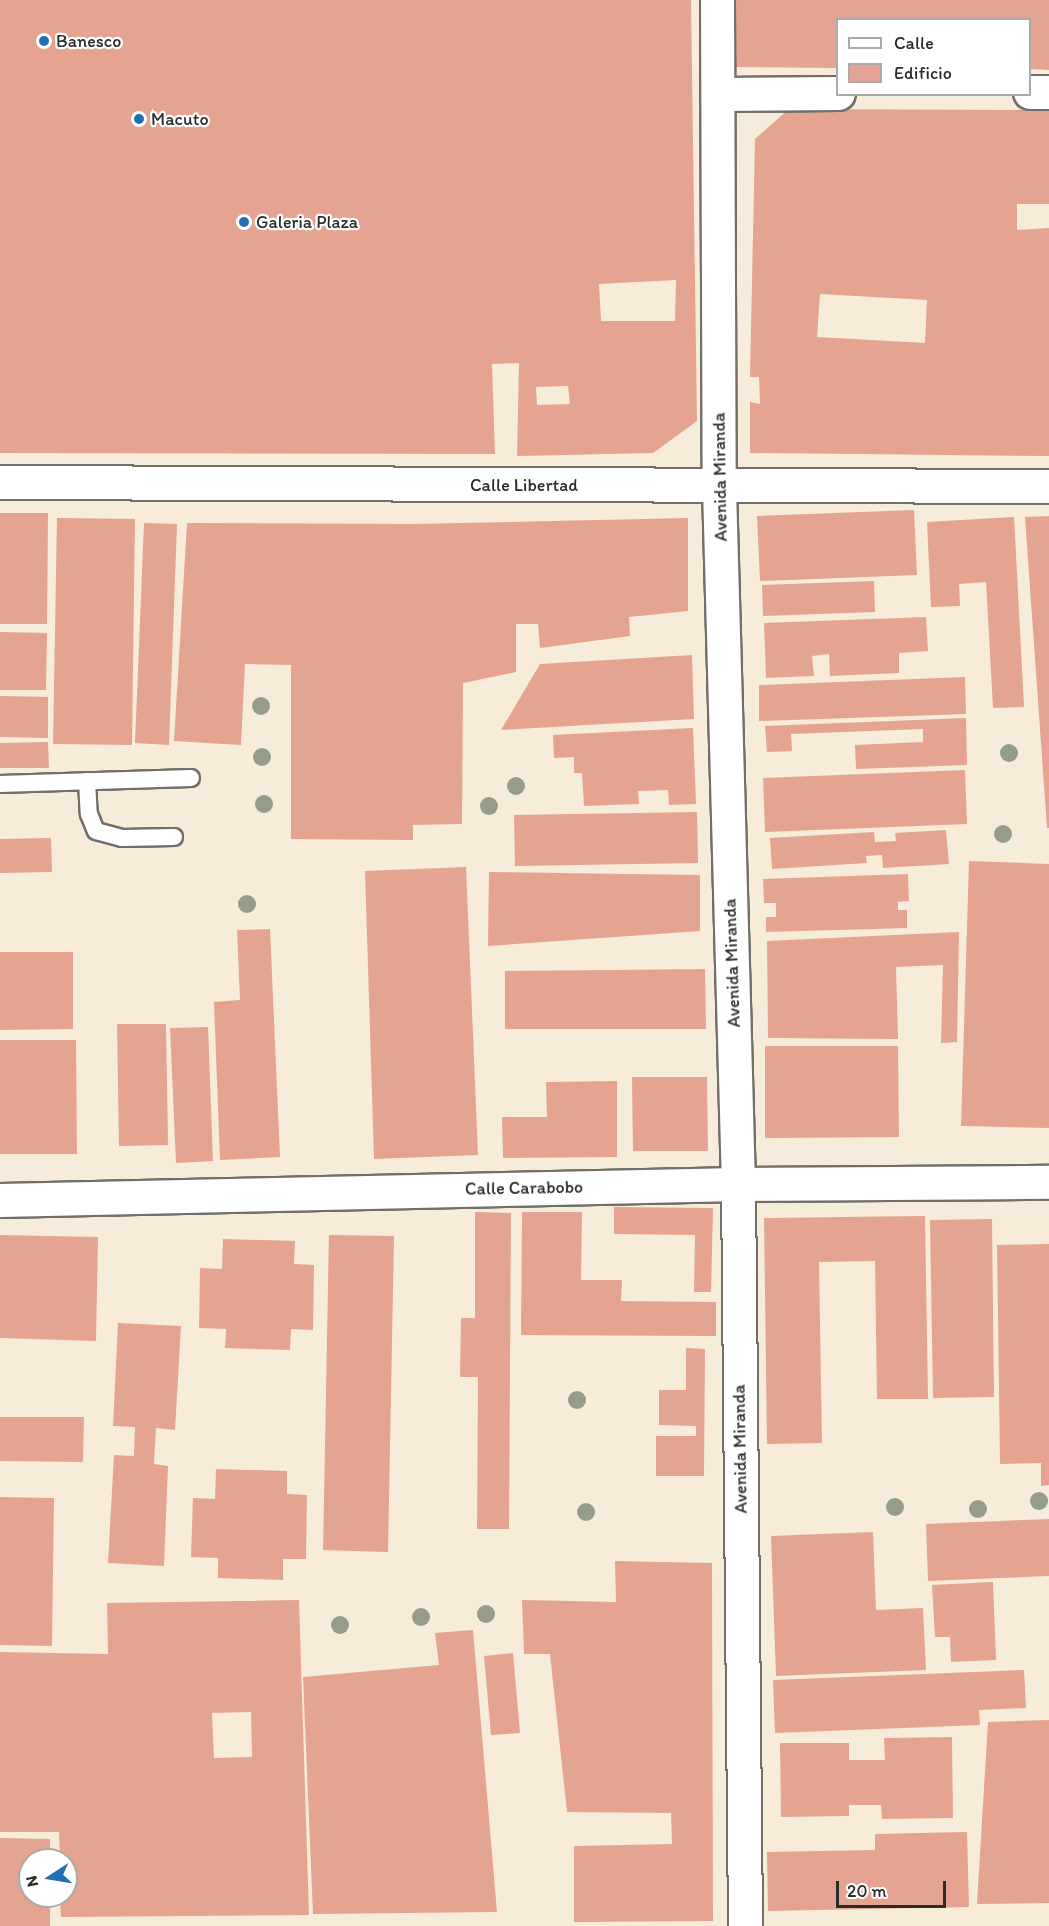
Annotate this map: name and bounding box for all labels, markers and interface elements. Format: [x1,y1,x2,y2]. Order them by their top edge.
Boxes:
legend [836,18,1031,96]
place label: Banesco [56,30,121,52]
text: Calle [894,32,934,54]
marker: Banesco [37,34,51,48]
text: Edificio [894,62,952,84]
place label: Macuto [151,108,209,130]
marker: Macuto [132,112,146,126]
place label: Galeria Plaza [256,211,358,233]
marker: Galeria Plaza [237,215,251,229]
street label: Avenida Miranda [708,412,732,542]
street label: Calle Libertad [470,474,578,496]
street label: Avenida Miranda [719,898,745,1028]
street label: Calle Carabobo [465,1176,583,1200]
street label: Avenida Miranda [728,1384,752,1514]
north arrow [18,1848,78,1908]
scale bar [839,1869,948,1907]
text: N [21,1874,42,1889]
text: 20 m [847,1880,887,1902]

